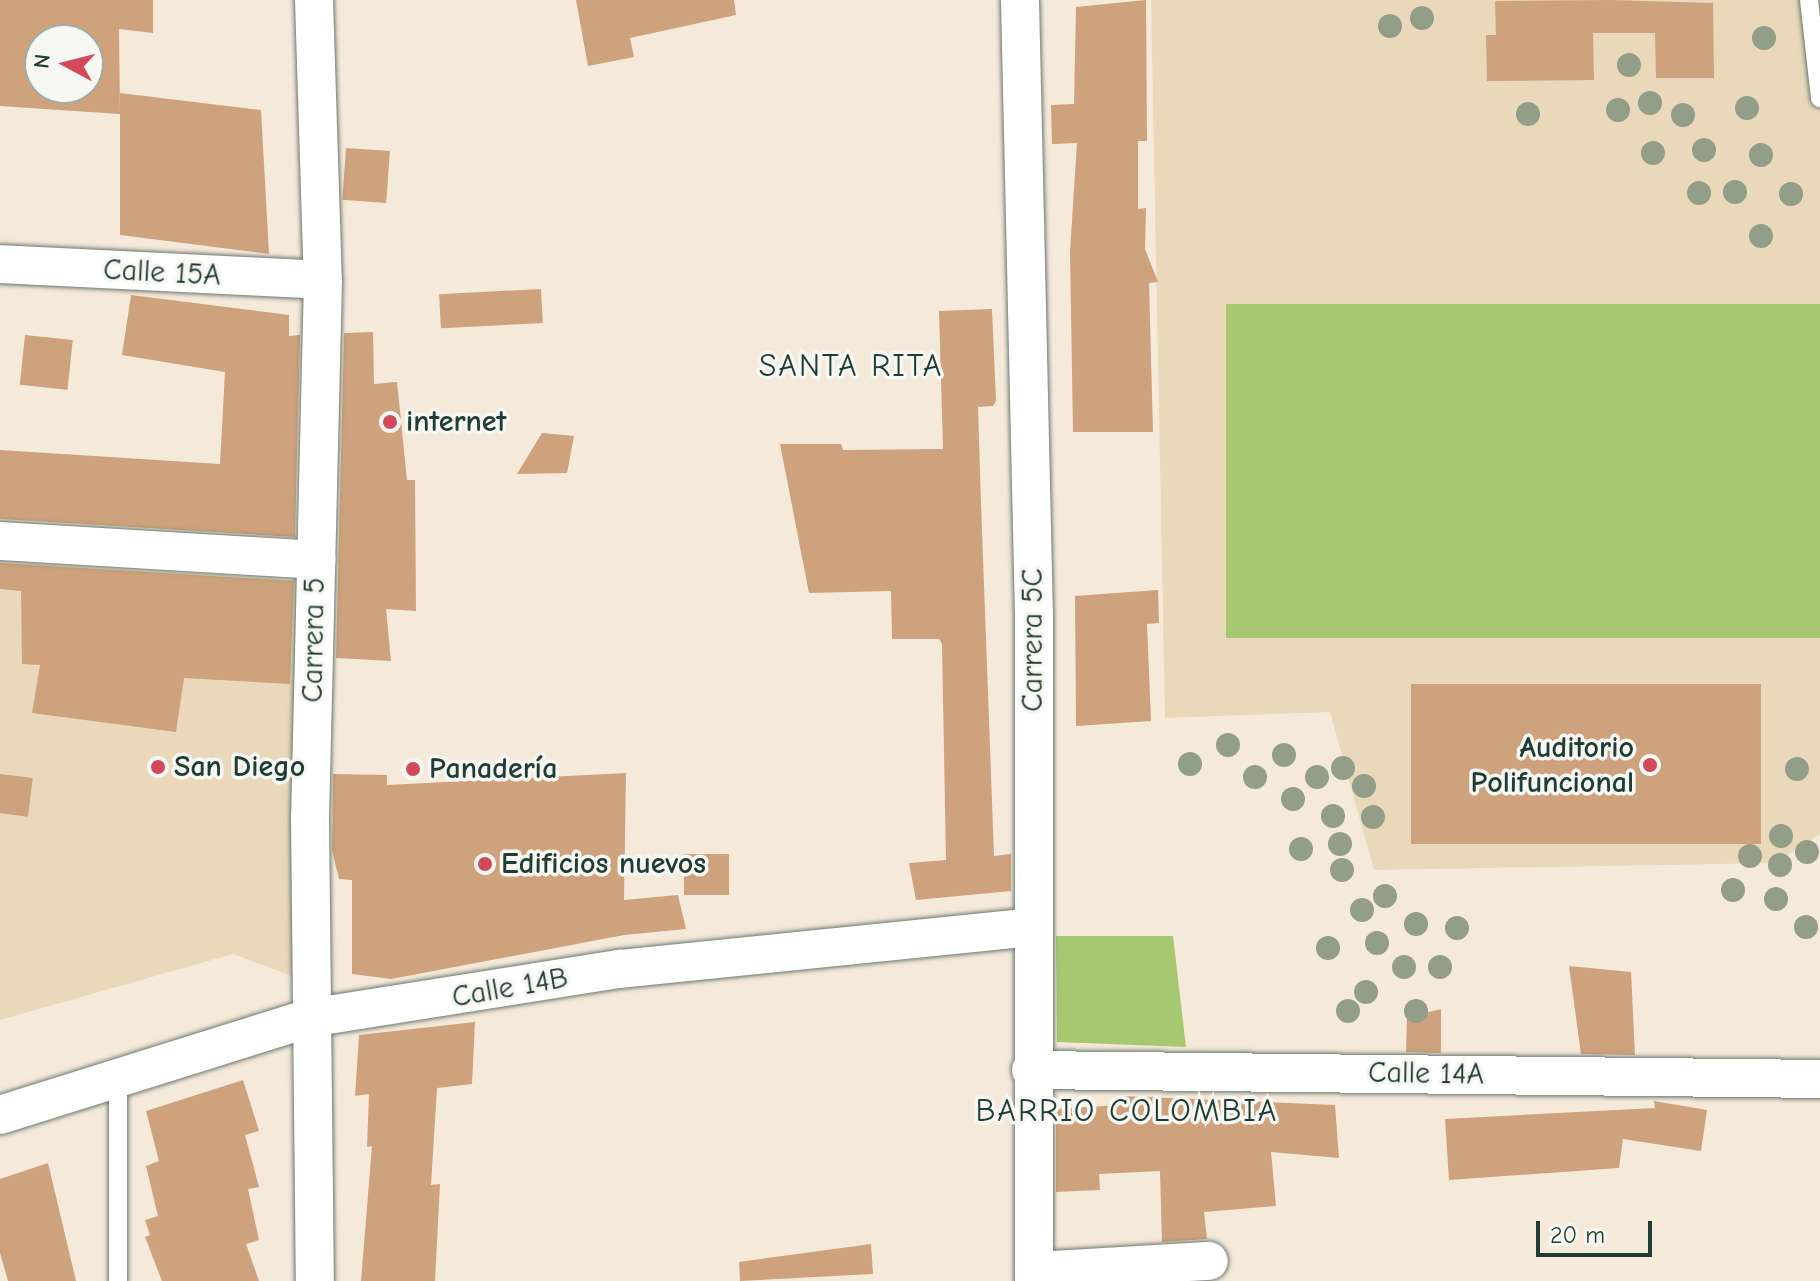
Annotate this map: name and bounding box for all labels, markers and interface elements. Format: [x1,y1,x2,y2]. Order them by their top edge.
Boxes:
north arrow [24,24,104,104]
text: N [28,53,56,70]
street label: Calle 15A [102,252,222,294]
district label: SANTA RITA [759,347,943,385]
place label: internet [406,404,506,440]
marker: internet [381,413,399,431]
street label: Carrera 5C [1015,568,1051,712]
street label: Carrera 5 [295,577,333,703]
place label: Auditorio Polifuncional [1471,730,1634,800]
place label: San Diego [174,749,305,785]
place label: Panadería [429,751,557,787]
marker: Auditorio Polifuncional [1641,756,1659,774]
marker: San Diego [149,758,167,776]
marker: Panadería [404,760,422,778]
place label: Edificios nuevos [501,846,706,882]
marker: Edificios nuevos [476,855,494,873]
street label: Calle 14B [449,960,571,1016]
street label: Calle 14A [1368,1055,1484,1093]
district label: BARRIO COLOMBIA [976,1092,1278,1130]
scale bar [1540,1205,1656,1255]
text: 20 m [1550,1221,1605,1249]

